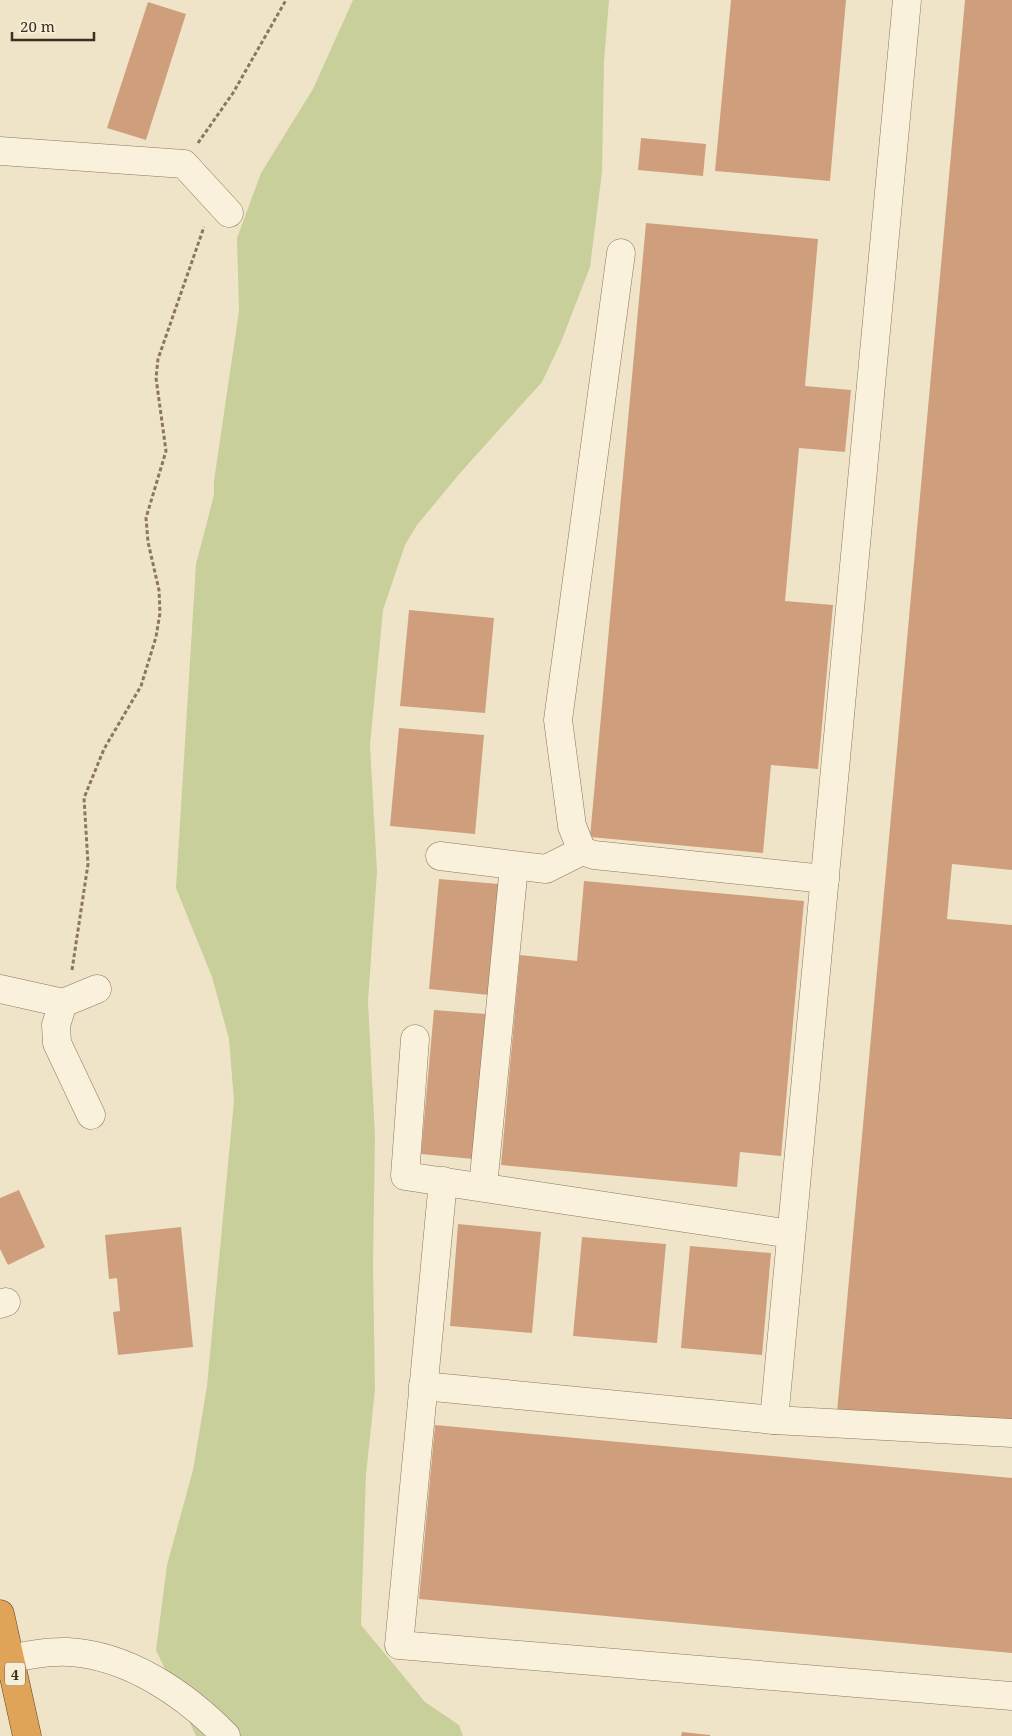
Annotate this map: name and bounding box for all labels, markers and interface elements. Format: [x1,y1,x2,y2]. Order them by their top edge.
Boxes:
scale bar [12,10,95,42]
text: 20 m [20,16,55,36]
road number: 4 [5,1662,25,1686]

